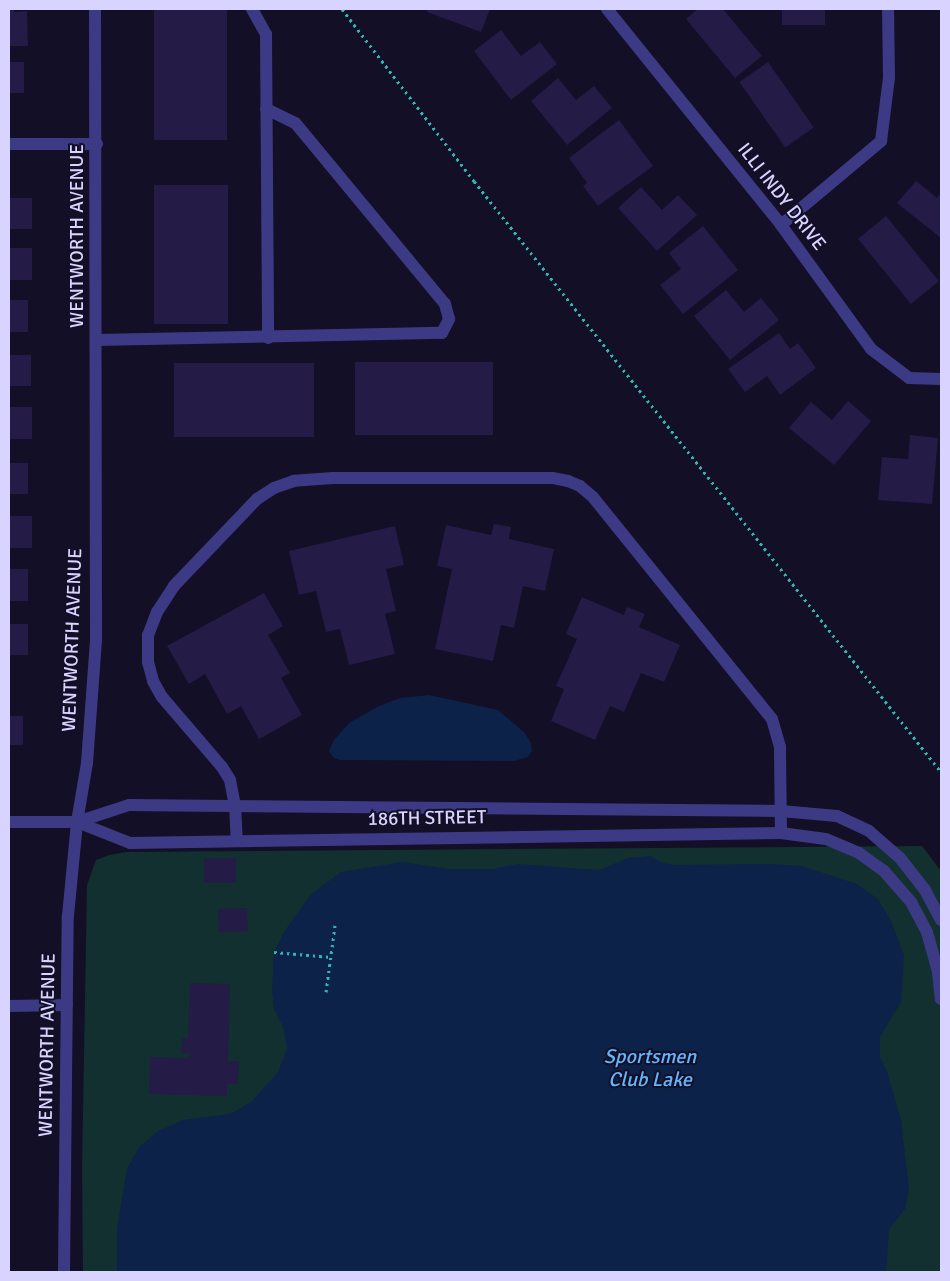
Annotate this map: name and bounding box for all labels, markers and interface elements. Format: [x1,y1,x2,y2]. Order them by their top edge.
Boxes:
street label: ILLI INDY DRIVE [732,139,830,255]
street label: WENTWORTH AVENUE [67,144,89,328]
street label: WENTWORTH AVENUE [58,548,88,732]
street label: 186TH STREET [367,807,487,831]
street label: WENTWORTH AVENUE [35,953,61,1137]
water label: Sportsmen Club Lake [604,1045,696,1092]

